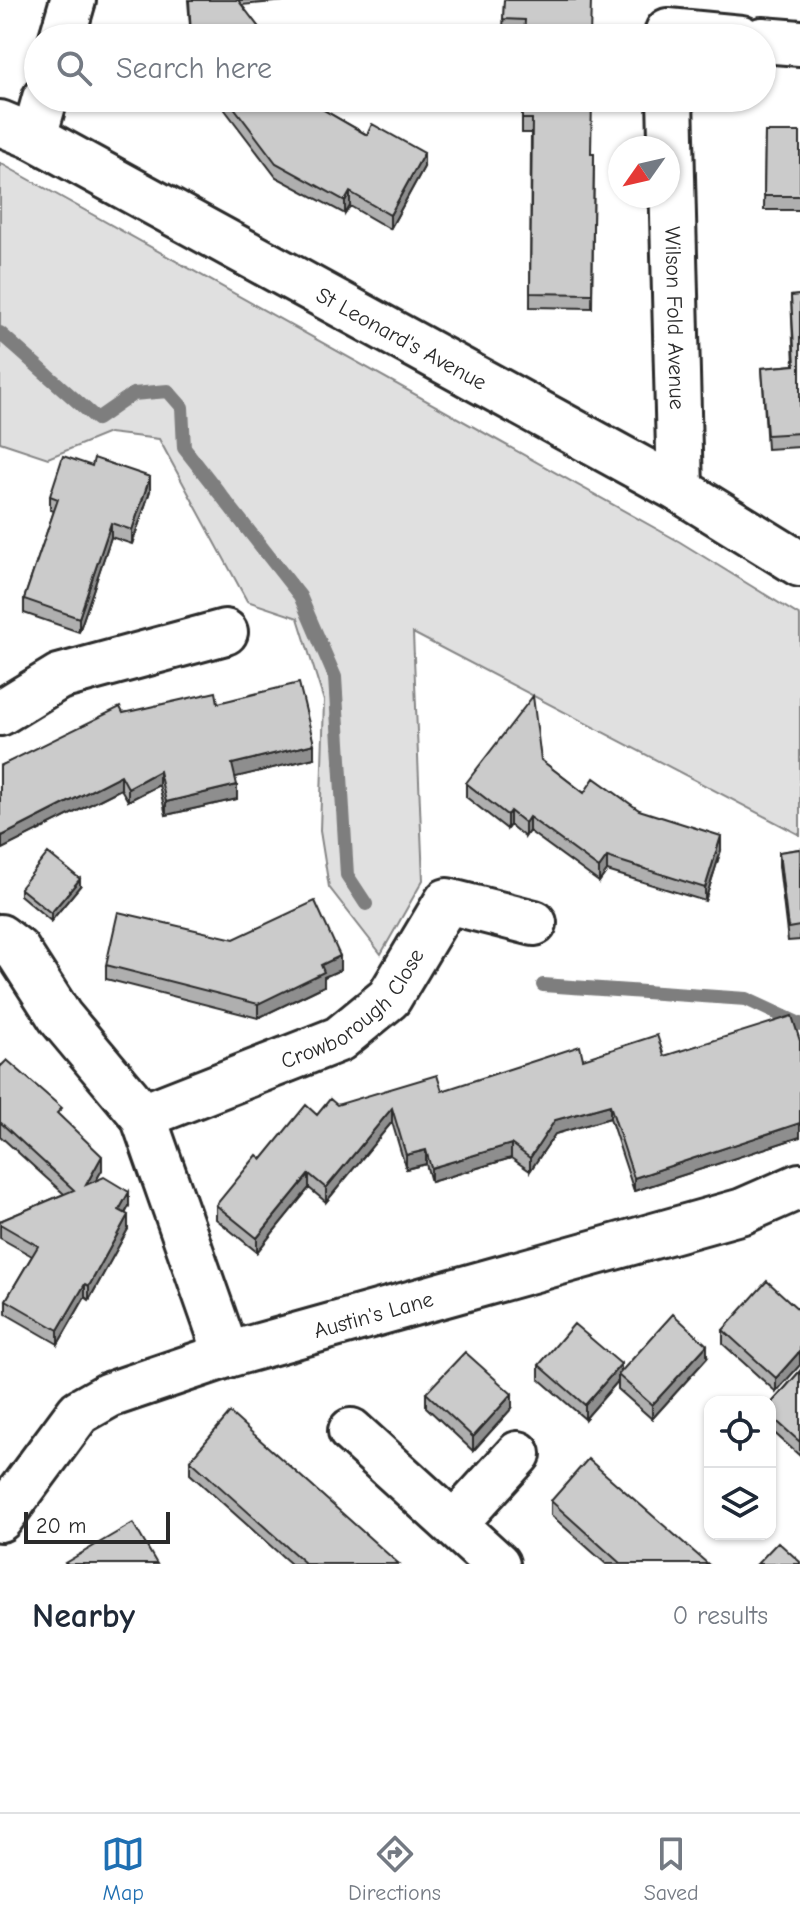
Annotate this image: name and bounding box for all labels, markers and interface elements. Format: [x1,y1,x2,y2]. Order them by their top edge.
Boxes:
search box [24,24,776,112]
icon: search [52,46,96,90]
text: Search here [116,51,272,86]
north arrow [608,136,680,208]
street label: Wilson Fold Avenue [659,226,690,410]
street label: St Leonard's Avenue [312,282,491,396]
street label: Crowborough Close [277,944,430,1075]
street label: Austin's Lane [311,1286,436,1344]
map controls [704,1396,776,1540]
button: locate [704,1396,776,1468]
button: layers [704,1468,776,1540]
scale bar [24,1508,170,1544]
text: 20 m [36,1513,86,1539]
text: Nearby [32,1596,135,1636]
text: 0 results [673,1601,768,1631]
tab: Map [101,1832,145,1906]
tab: Directions [348,1832,441,1906]
tab: Saved [644,1832,699,1906]

